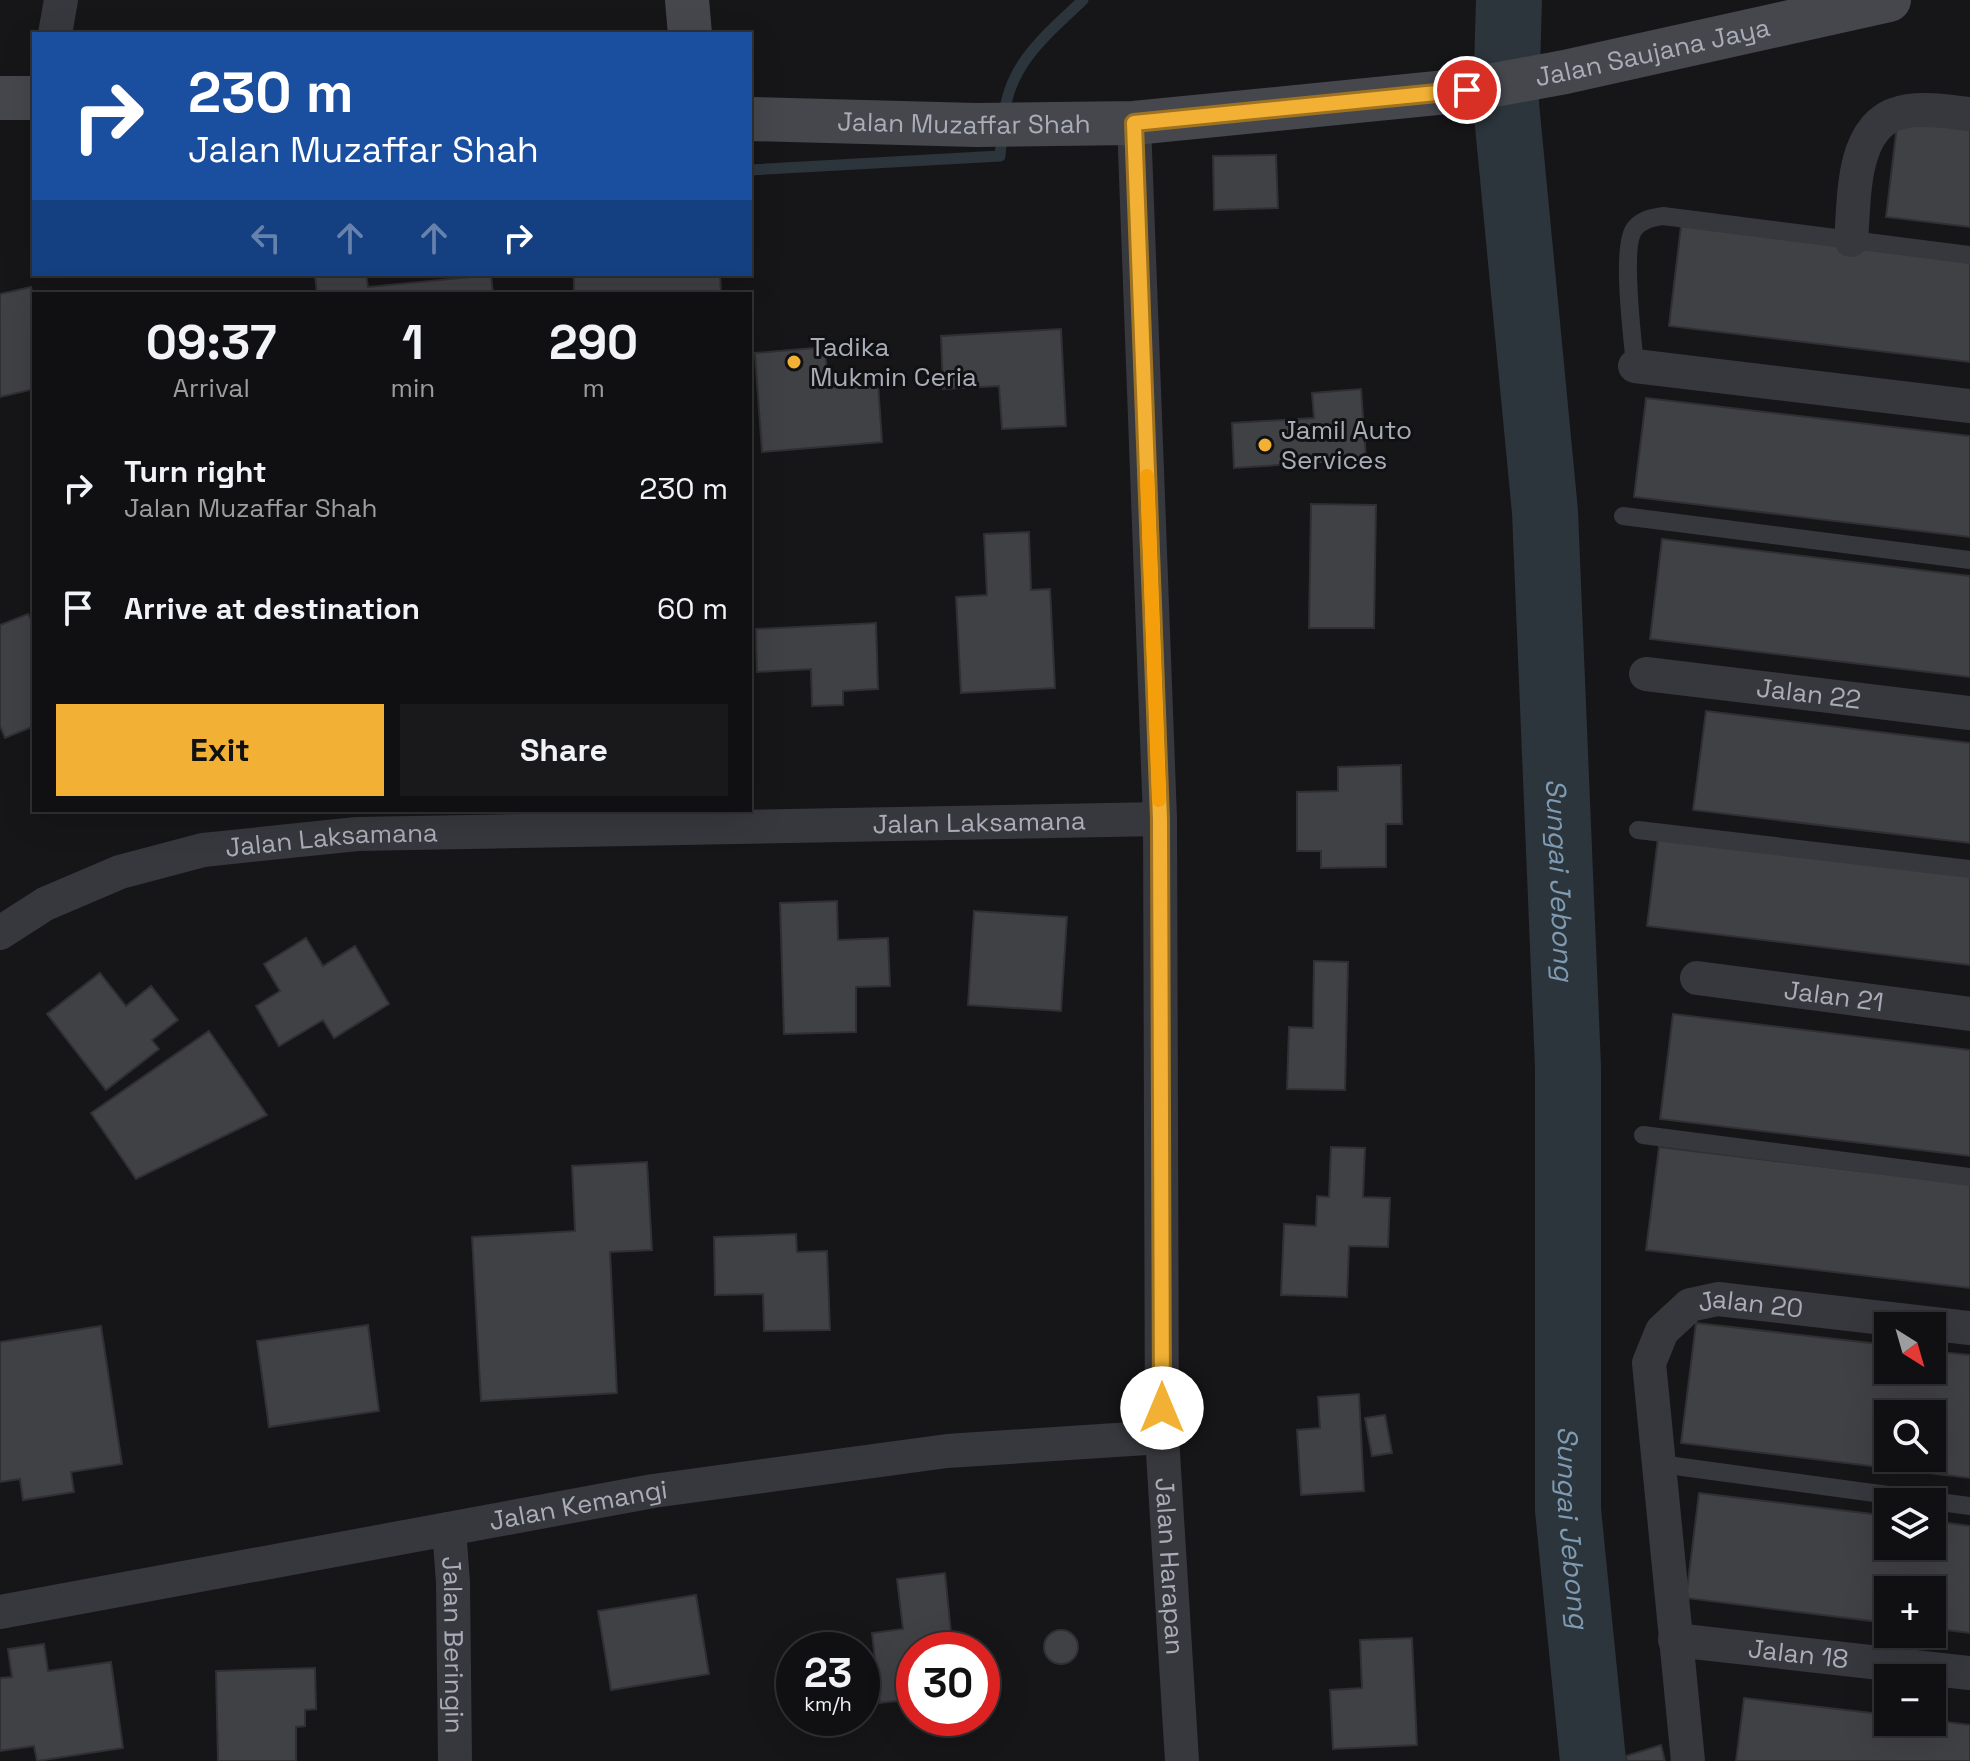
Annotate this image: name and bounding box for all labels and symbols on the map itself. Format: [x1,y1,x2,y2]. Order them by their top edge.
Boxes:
street label: Jalan Saujana Jaya [1532,10,1773,94]
pin [1433,56,1501,124]
street label: Jalan Muzaffar Shah [837,104,1091,142]
place label: Tadika Mukmin Ceria [810,330,977,394]
marker: Tadika Mukmin Ceria [785,353,803,371]
place label: Jamil Auto Services [1281,413,1412,477]
marker: Jamil Auto Services [1256,436,1274,454]
street label: Jalan 22 [1755,670,1863,717]
water label: Sungai Jebong [1538,778,1583,984]
street label: Jalan Laksamana [872,803,1086,841]
street label: Jalan Laksamana [224,815,438,865]
street label: Jalan 21 [1782,973,1886,1019]
street label: Jalan 20 [1695,1281,1805,1326]
north arrow [1874,1312,1946,1384]
position arrow [1120,1366,1204,1450]
water label: Sungai Jebong [1550,1426,1598,1632]
street label: Jalan Kemangi [486,1472,669,1538]
street label: Jalan Harapan [1148,1477,1192,1656]
street label: Jalan Beringin [434,1555,472,1734]
street label: Jalan 18 [1746,1631,1850,1676]
speed limit sign: 30 [896,1632,1000,1736]

